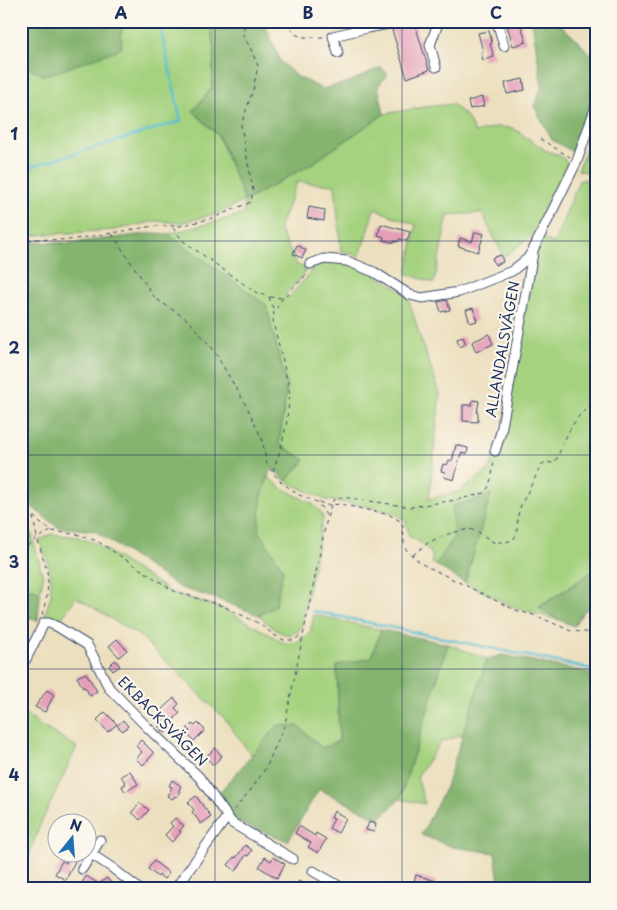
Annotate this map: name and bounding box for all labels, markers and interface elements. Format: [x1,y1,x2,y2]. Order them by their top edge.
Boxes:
text: A [115,0,128,24]
text: B [303,0,314,24]
text: C [490,0,502,24]
text: 1 [10,121,18,145]
street label: ALLANDALSVÄGEN [480,279,524,419]
text: 2 [8,335,20,359]
text: 3 [9,549,19,573]
street label: EKBACKSVÄGEN [114,672,212,770]
text: 4 [9,762,20,786]
north arrow [48,812,98,862]
text: N [68,813,84,837]

